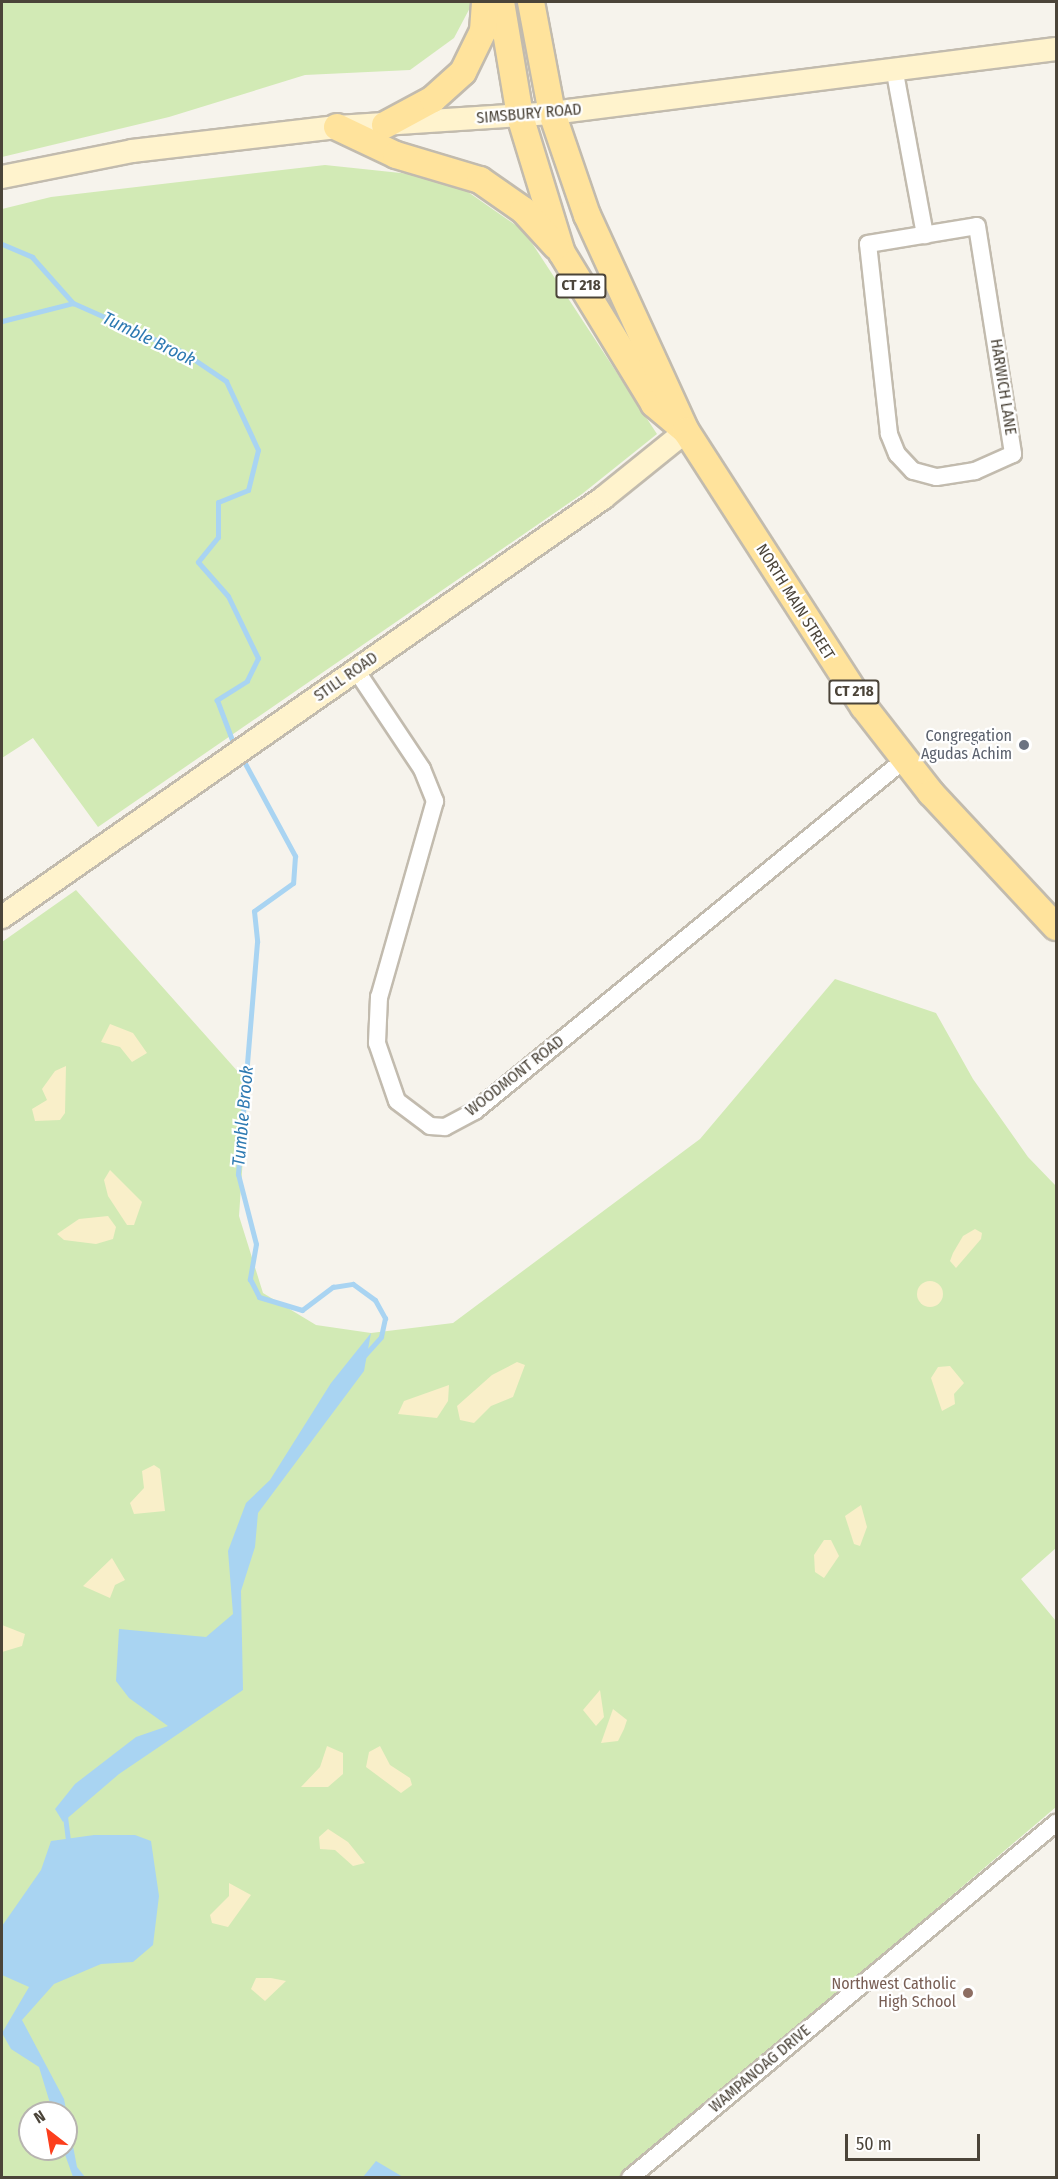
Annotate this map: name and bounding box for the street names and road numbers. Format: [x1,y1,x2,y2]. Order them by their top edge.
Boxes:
street label: SIMSBURY ROAD [476,100,582,128]
road number: CT 218 [554,274,608,298]
street label: HARWICH LANE [986,337,1020,437]
street label: NORTH MAIN STREET [752,541,838,663]
street label: STILL ROAD [310,648,382,706]
road number: CT 218 [827,680,881,704]
street label: WOODMONT ROAD [462,1032,568,1120]
street label: WAMPANOAG DRIVE [705,2021,815,2117]

